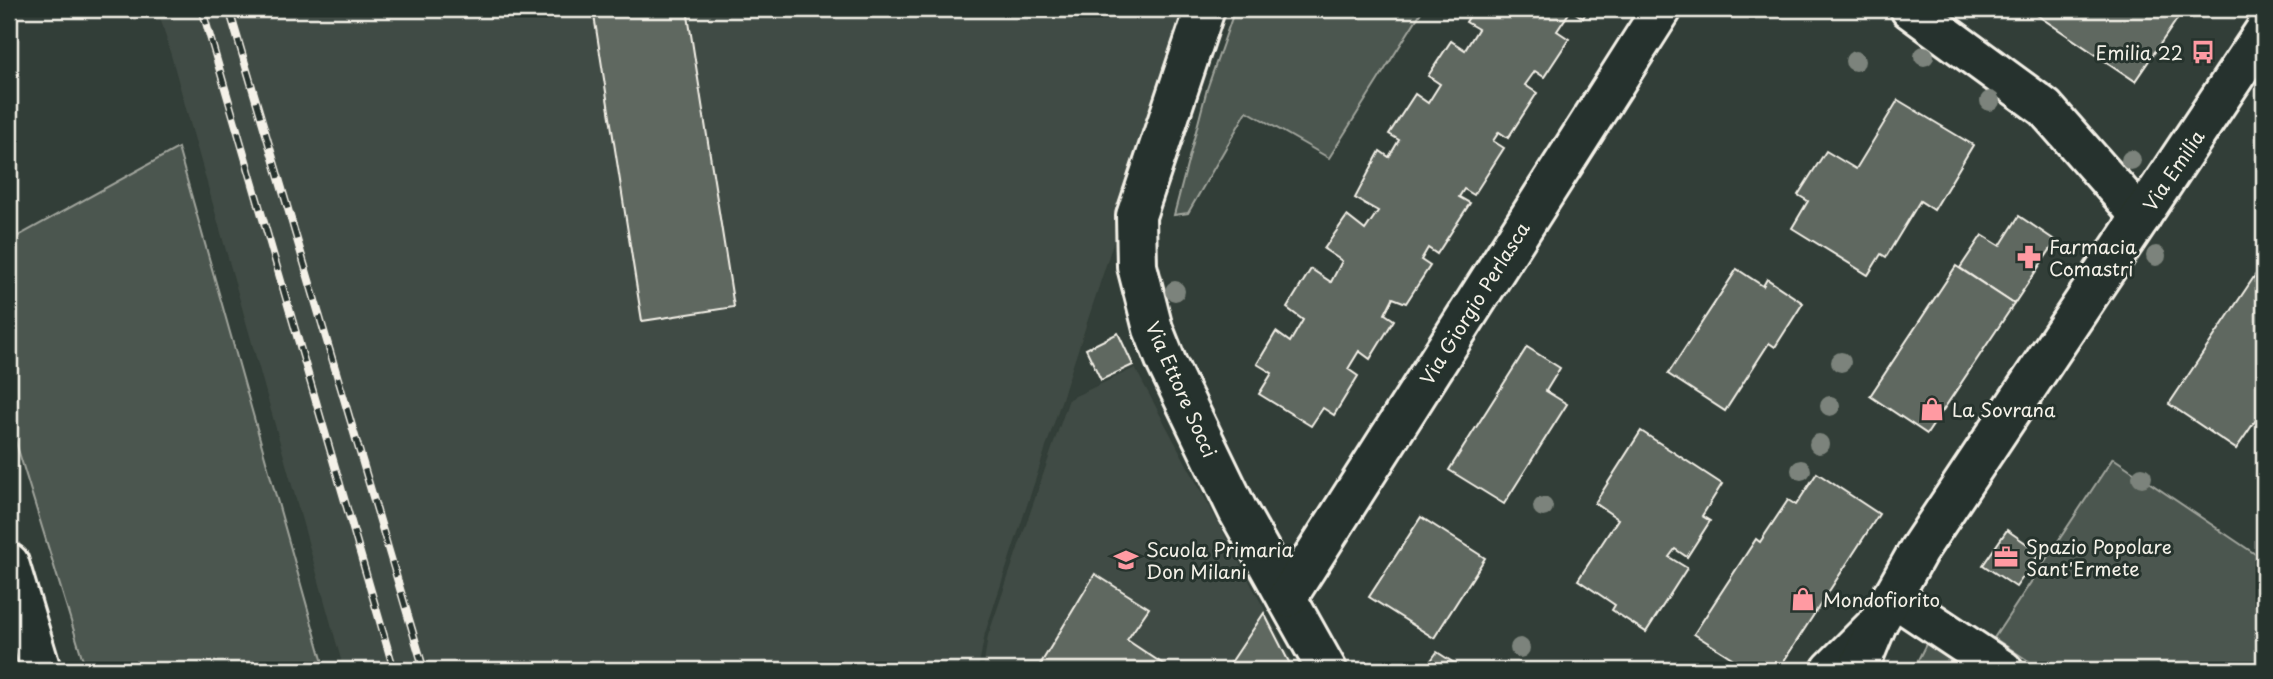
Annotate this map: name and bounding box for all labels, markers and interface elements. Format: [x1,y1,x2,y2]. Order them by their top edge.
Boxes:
place label: Emilia 22 [2096,38,2183,66]
bus stop icon: Emilia 22 [2189,38,2217,66]
street label: Via Emilia [2135,123,2211,216]
street label: Via Giorgio Perlasca [1412,216,1536,390]
place label: Farmacia Comastri [2049,232,2137,282]
pharmacy icon: Farmacia Comastri [2015,243,2043,271]
street label: Via Ettore Socci [1139,316,1225,462]
shop icon: La Sovrana [1918,395,1946,423]
place label: La Sovrana [1952,395,2056,423]
place label: Spazio Popolare Sant'Ermete [2026,532,2172,582]
place label: Scuola Primaria Don Milani [1146,535,1294,585]
office icon: Spazio Popolare Sant'Ermete [1992,543,2020,571]
school or university icon: Scuola Primaria Don Milani [1112,546,1140,574]
shop icon: Mondofiorito [1789,585,1817,613]
place label: Mondofiorito [1823,585,1940,613]

